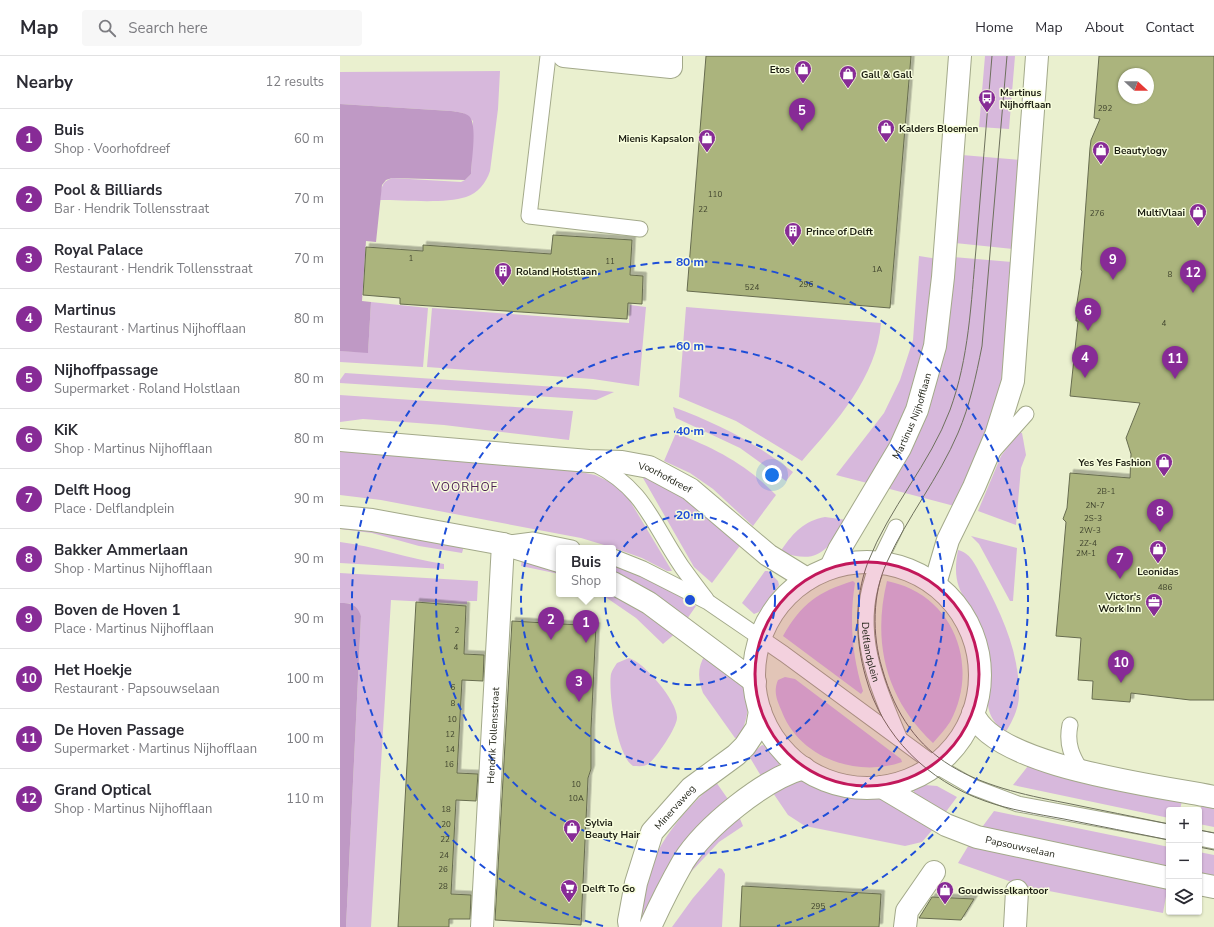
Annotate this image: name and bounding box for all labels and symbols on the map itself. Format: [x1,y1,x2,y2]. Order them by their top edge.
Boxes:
shop icon: Etos [793,59,813,84]
place label: Etos [770,63,790,77]
shop icon: Gall & Gall [838,64,858,89]
place label: Gall & Gall [861,68,913,82]
north arrow [1118,68,1154,104]
place label: Martinus Nijhofflaan [1000,86,1051,112]
bus stop icon: Martinus Nijhofflaan [977,88,997,113]
pin: 5 [789,98,815,131]
house number: 292 [1098,103,1112,114]
shop icon: Kalders Bloemen [876,118,896,143]
place label: Kalders Bloemen [899,122,979,136]
shop icon: Mienis Kapsalon [697,128,717,153]
place label: Mienis Kapsalon [618,132,694,146]
shop icon: Beautylogy [1091,140,1111,165]
place label: Beautylogy [1114,144,1168,158]
house number: 110 [708,189,722,200]
shop icon: MultiVlaai [1188,202,1208,227]
house number: 22 [698,204,708,215]
place label: MultiVlaai [1137,206,1185,220]
house number: 276 [1090,208,1104,219]
building icon: Prince of Delft [783,221,803,246]
place label: Prince of Delft [806,225,873,239]
pin: 9 [1100,247,1126,280]
house number: 1 [409,253,414,264]
text: 80 m [676,254,704,270]
house number: 11 [605,256,615,267]
pin: 12 [1180,260,1206,293]
building icon: Roland Holstlaan [493,261,513,286]
house number: 1A [872,264,882,275]
place label: Roland Holstlaan [516,265,597,279]
house number: 8 [1168,269,1173,280]
house number: 296 [799,279,813,290]
house number: 524 [745,282,759,293]
pin: 6 [1075,298,1101,331]
house number: 4 [1162,318,1167,329]
text: 60 m [676,338,704,354]
pin: 4 [1072,345,1098,378]
pin: 11 [1162,346,1188,379]
street label: Martinus Nijhofflaan [889,371,935,462]
text: 40 m [676,423,704,439]
shop icon: Yes Yes Fashion [1154,452,1174,477]
place label: Yes Yes Fashion [1078,456,1151,470]
street label: Voorhofdreef [636,459,695,497]
your location [762,465,782,485]
district label: VOORHOF [431,479,498,495]
house number: 2B-1 [1097,486,1115,497]
pin: 8 [1147,499,1173,532]
house number: 2N-7 [1086,500,1105,511]
text: 20 m [676,507,704,523]
house number: 2S-3 [1084,513,1102,524]
house number: 2W-3 [1079,525,1101,536]
house number: 2Z-4 [1079,538,1097,549]
shop icon: Leonidas [1148,539,1168,564]
pin: 7 [1107,546,1133,579]
house number: 2M-1 [1076,548,1096,559]
place label: Leonidas [1137,565,1179,579]
house number: 486 [1158,582,1172,593]
place label: Victor's Work Inn [1098,590,1141,616]
office icon: Victor's Work Inn [1144,592,1164,617]
centre of rings [683,593,697,607]
pin: 2 [538,607,564,640]
pin: 1 [573,610,599,643]
street label: Delflandplein [858,622,883,684]
house number: 2 [455,625,460,636]
house number: 4 [454,642,459,653]
pin: 10 [1108,650,1134,683]
pin: 3 [566,669,592,702]
house number: 6 [451,682,456,693]
street label: Hendrik Tollensstraat [484,686,503,784]
house number: 8 [451,698,456,709]
house number: 10 [447,714,457,725]
house number: 12 [445,729,455,740]
house number: 14 [445,744,455,755]
house number: 16 [444,759,454,770]
house number: 10 [571,779,581,790]
street label: Minervaweg [651,782,699,833]
house number: 10A [568,793,584,804]
house number: 18 [441,804,451,815]
place label: Sylvia Beauty Hair [585,816,640,842]
shop icon: Sylvia Beauty Hair [562,818,582,843]
house number: 20 [441,819,451,830]
street label: Papsouwselaan [984,833,1056,861]
house number: 22 [440,834,450,845]
house number: 24 [439,850,449,861]
house number: 26 [438,864,448,875]
supermarket icon: Delft To Go [559,878,579,903]
shop icon: Goudwisselkantoor [935,880,955,905]
house number: 28 [438,881,448,892]
place label: Delft To Go [582,882,635,896]
place label: Goudwisselkantoor [958,884,1048,898]
house number: 295 [811,901,825,912]

